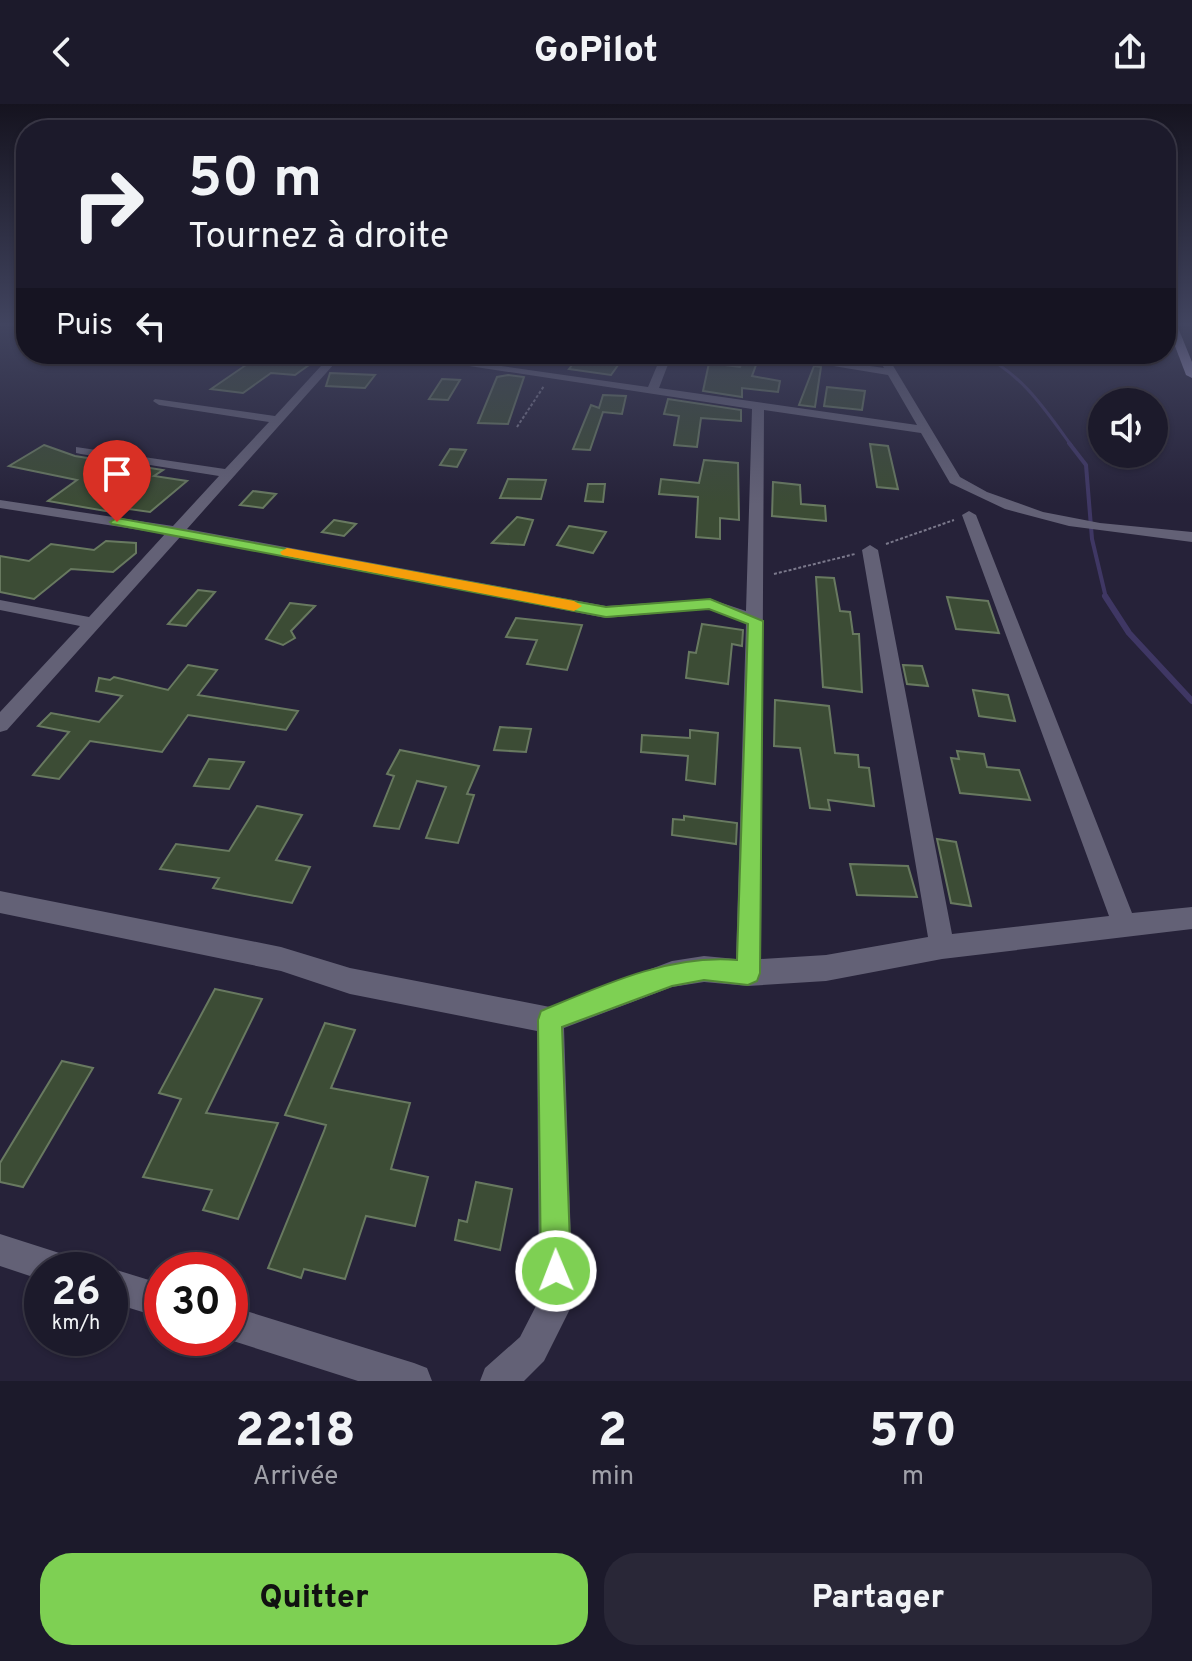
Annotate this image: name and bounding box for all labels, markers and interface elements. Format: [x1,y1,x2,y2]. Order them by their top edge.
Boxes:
text: GoPilot [534,29,658,75]
icon: back [40,30,84,74]
icon: share [1108,30,1152,74]
text: 50 m [188,146,322,216]
icon: right [56,152,160,256]
text: Tournez à droite [188,215,449,261]
icon: left [129,304,173,348]
text: Puis [56,308,113,345]
map controls [1088,388,1168,468]
button: sound [1088,388,1168,468]
pin [83,440,151,522]
icon: arrive [95,452,139,496]
position arrow [514,1229,598,1313]
speed limit sign: 30 [144,1252,248,1356]
text: 26 [51,1269,101,1319]
text: km/h [52,1311,100,1337]
text: 22:18 [235,1403,356,1463]
text: 2 [598,1403,627,1463]
text: 570 [869,1403,957,1463]
text: Arrivée [253,1461,338,1494]
text: min [591,1461,634,1494]
text: m [902,1461,924,1494]
button: Quitter [40,1553,588,1645]
button: Partager [604,1553,1152,1645]

